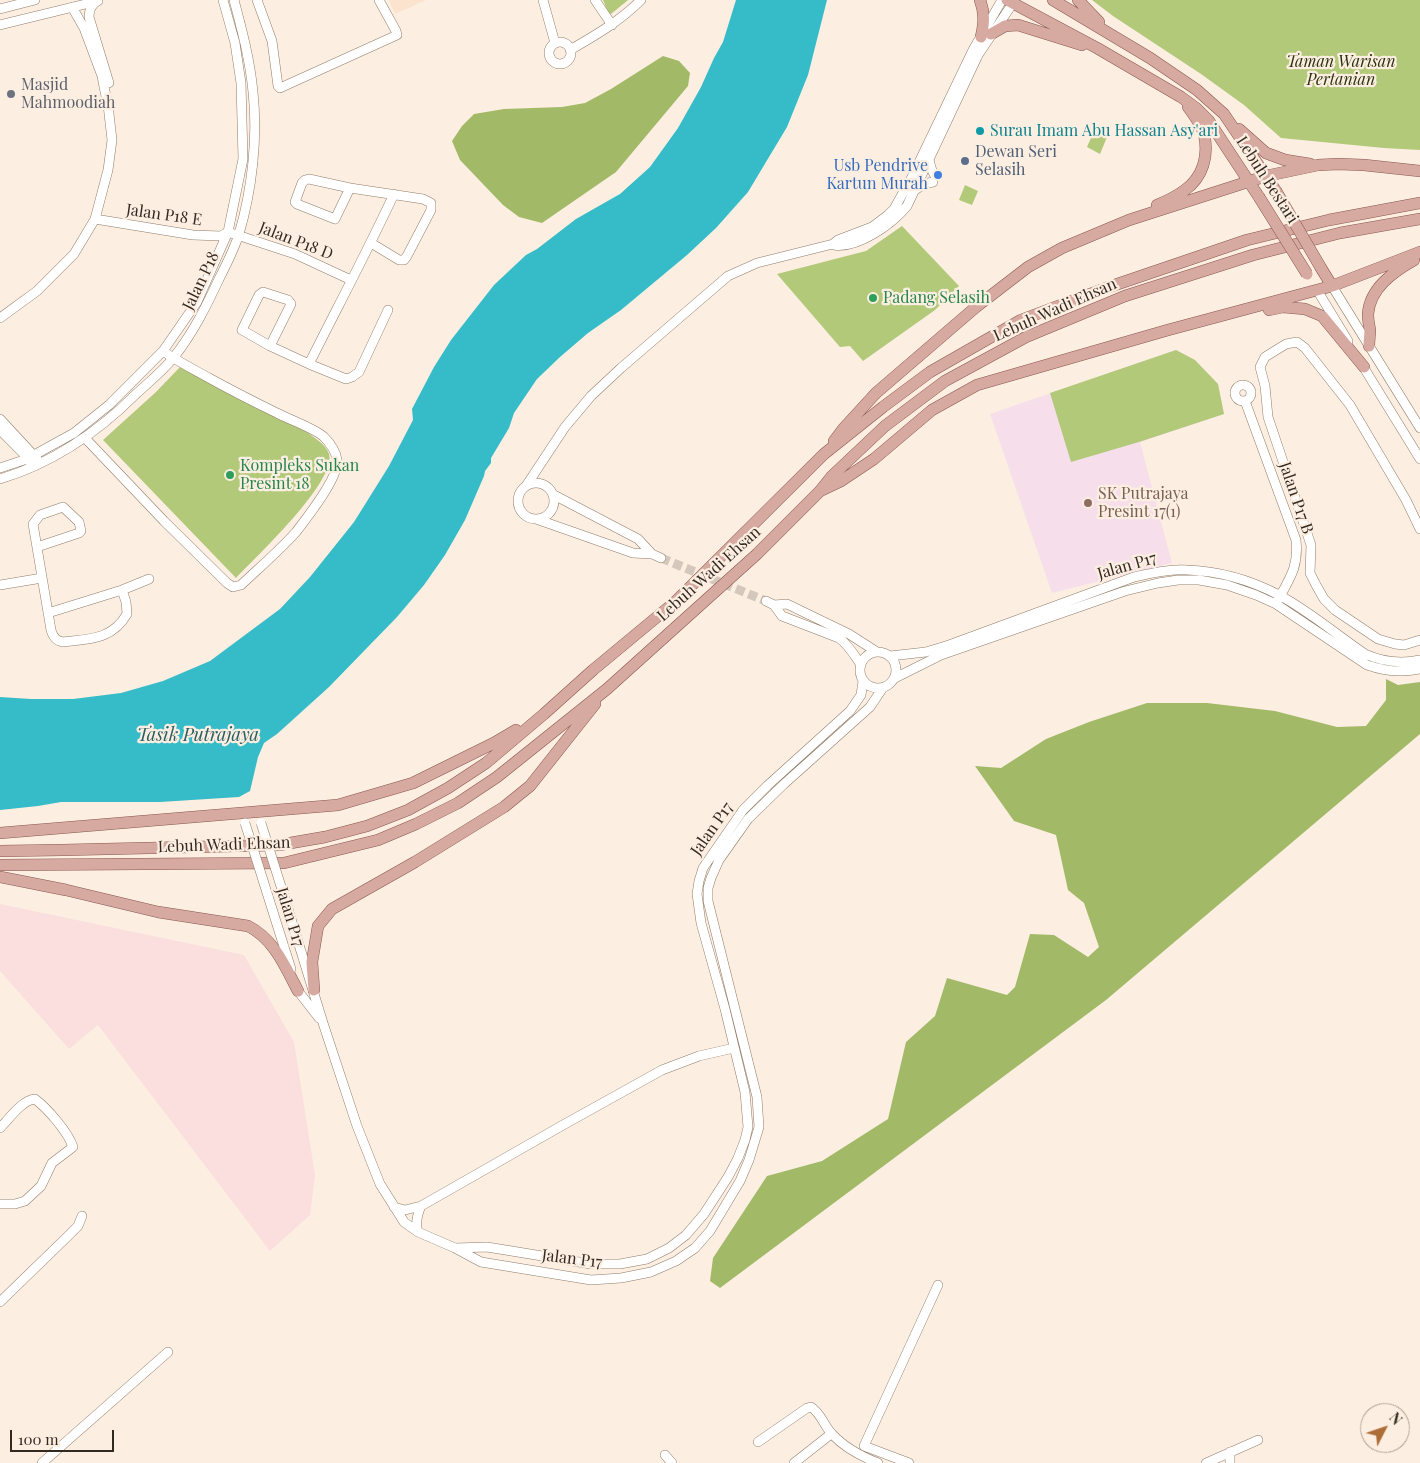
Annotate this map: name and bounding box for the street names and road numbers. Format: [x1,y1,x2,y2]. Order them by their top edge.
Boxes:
street label: Lebuh Bestari [1232,133,1302,227]
street label: Jalan P18 E [125,200,203,230]
street label: Jalan P18 D [256,218,336,264]
street label: Jalan P18 [179,249,223,313]
street label: Lebuh Wadi Ehsan [991,274,1119,346]
street label: Jalan P17 B [1275,460,1317,536]
street label: Lebuh Wadi Ehsan [653,522,765,626]
street label: Jalan P17 [1095,548,1159,584]
street label: Jalan P17 [687,799,737,859]
street label: Lebuh Wadi Ehsan [157,833,291,857]
street label: Jalan P17 [272,885,308,949]
street label: Jalan P17 [541,1246,603,1272]

